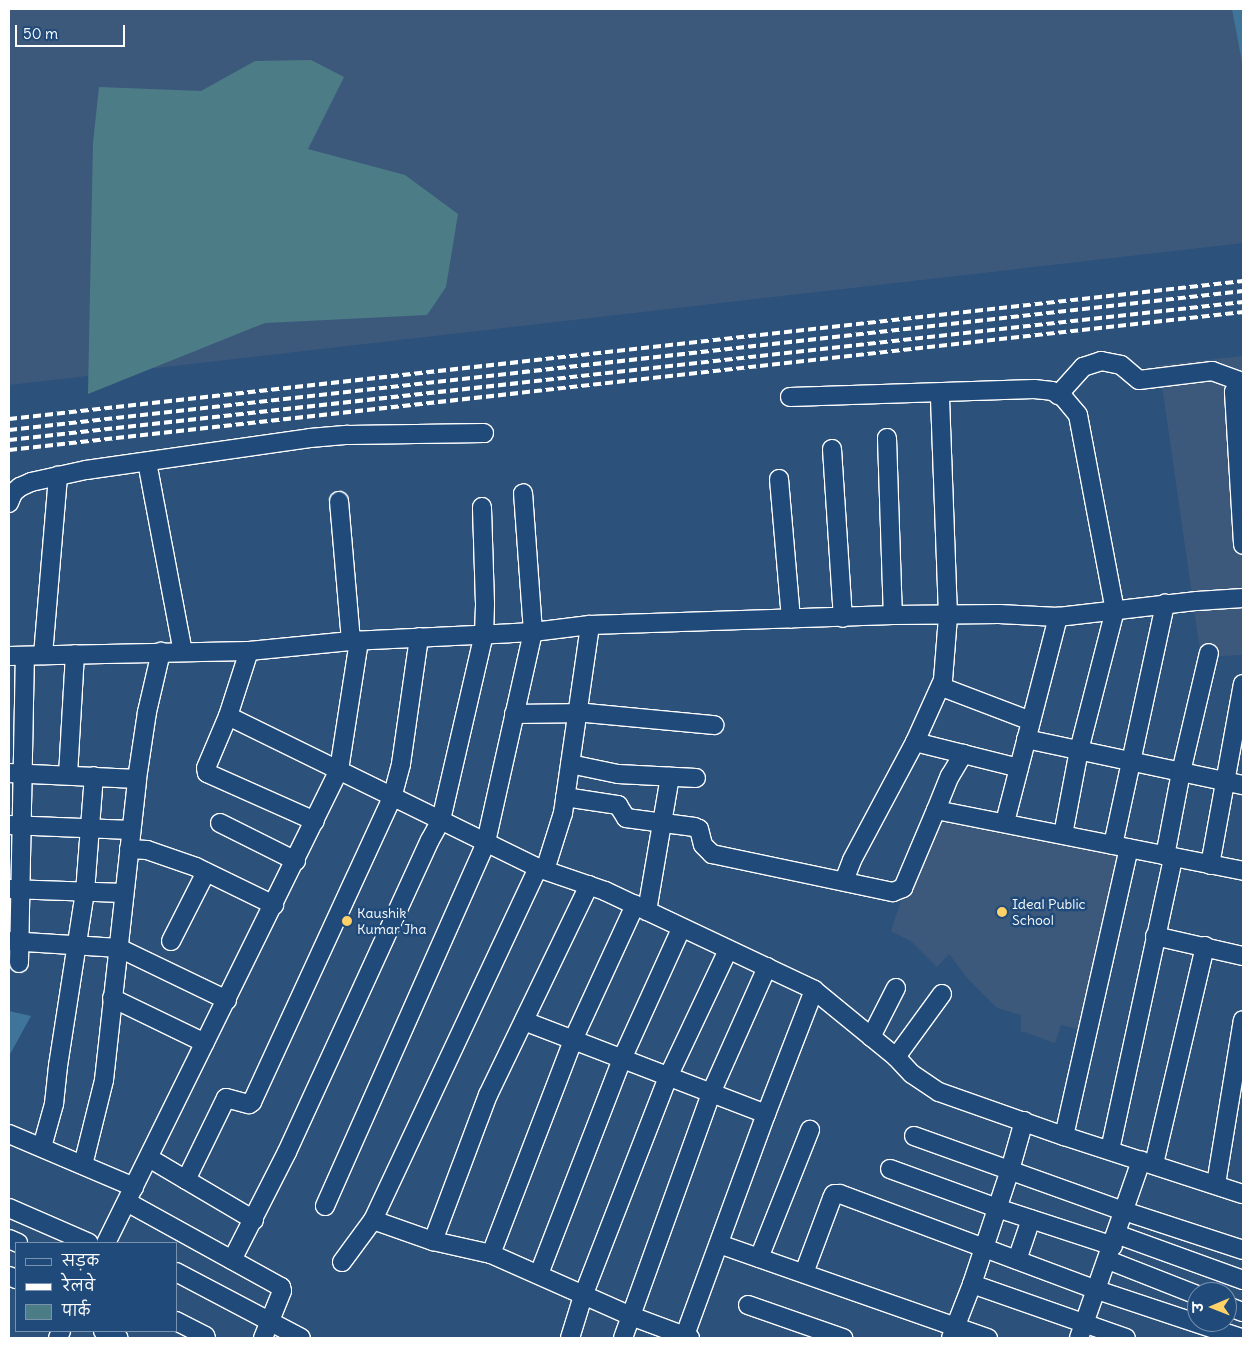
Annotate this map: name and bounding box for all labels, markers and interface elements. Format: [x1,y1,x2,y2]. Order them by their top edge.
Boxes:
scale bar [18,15,128,47]
text: 50 m [23,24,58,43]
place label: Ideal Public School [1012,896,1086,929]
place label: Kaushik Kumar Jha [357,905,426,938]
marker: Ideal Public School [996,906,1008,918]
marker: Kaushik Kumar Jha [341,915,353,927]
legend [15,1242,178,1332]
text: सड़क [62,1251,99,1270]
text: रेलवे [62,1276,95,1295]
north arrow [1187,1282,1237,1332]
text: पार्क [62,1301,90,1320]
text: उ [1189,1302,1207,1312]

